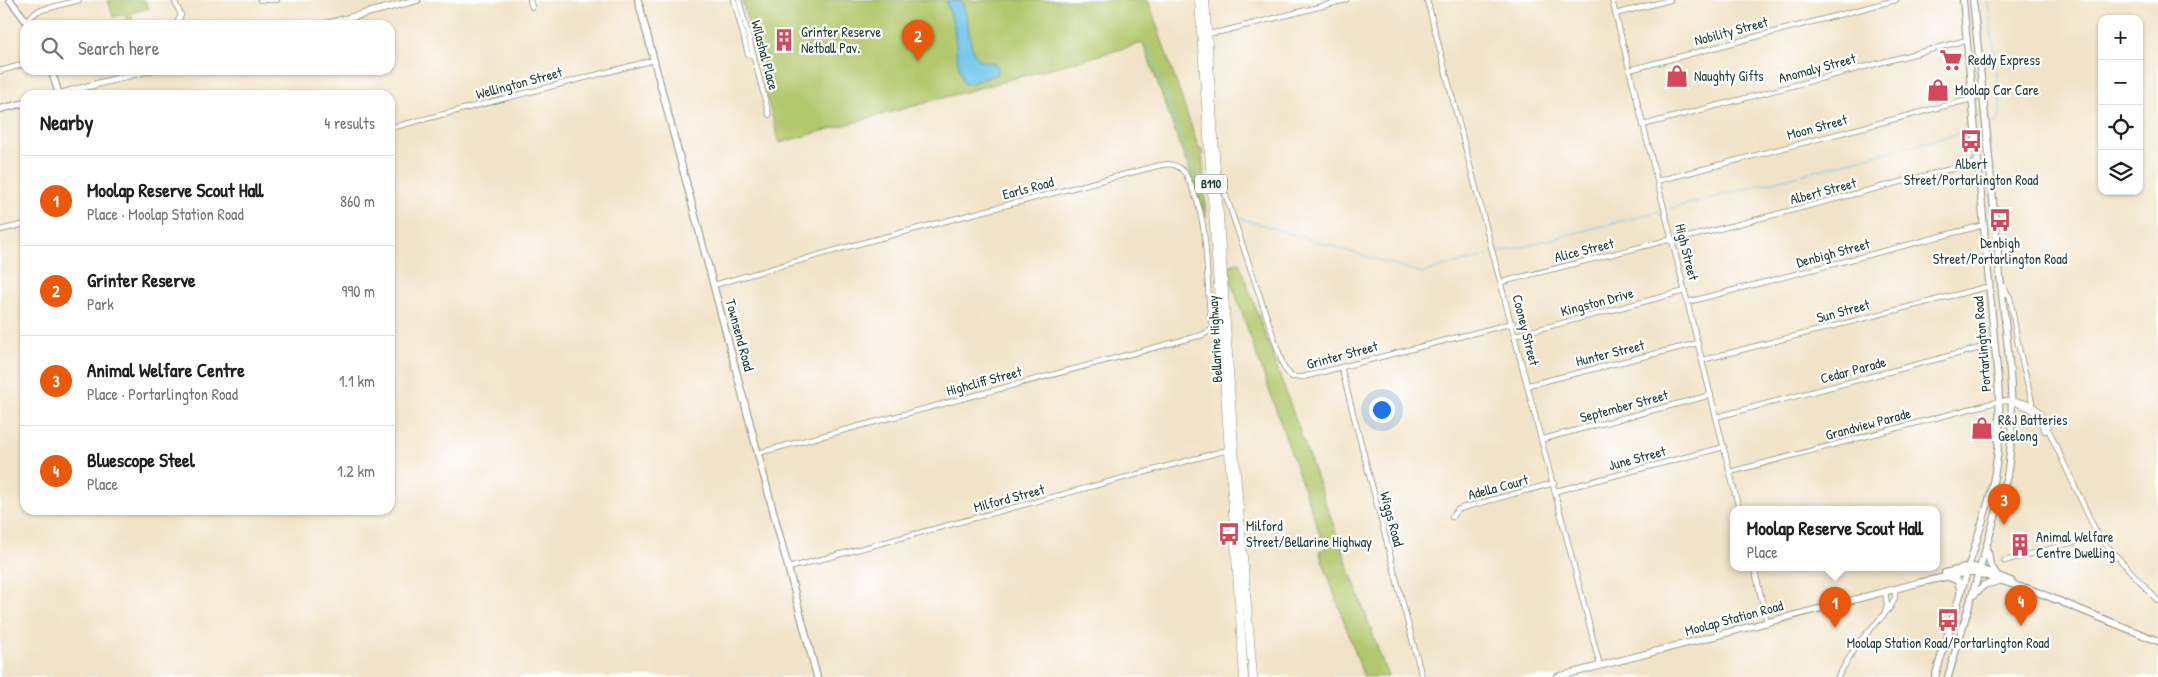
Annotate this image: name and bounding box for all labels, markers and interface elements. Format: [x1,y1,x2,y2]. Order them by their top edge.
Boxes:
street label: Nobility Street [1692,12,1770,50]
map controls [2098,15,2143,195]
button: + [2098,15,2143,60]
street label: Wilashal Place [747,18,784,92]
search box [20,20,395,75]
pin: 2 [902,20,934,61]
place label: Grinter Reserve Netball Pav. [801,22,881,57]
building icon: Grinter Reserve Netball Pav. [771,27,797,53]
icon: search [38,34,66,62]
text: Search here [78,35,159,61]
supermarket icon: Reddy Express [1938,47,1964,73]
street label: Anomaly Street [1776,48,1858,88]
place label: Reddy Express [1968,50,2040,70]
button: − [2098,60,2143,105]
street label: Wellington Street [474,62,565,104]
shop icon: Naughty Gifts [1664,63,1690,89]
place label: Naughty Gifts [1694,66,1764,86]
shop icon: Moolap Car Care [1925,77,1951,103]
place label: Moolap Car Care [1955,80,2039,100]
button: locate [2098,105,2143,150]
text: Nearby [40,108,93,137]
street label: Moon Street [1785,109,1849,144]
text: 4 results [324,112,375,134]
bus stop icon: Albert Street/Portarlington Road [1958,128,1984,154]
button: layers [2098,150,2143,195]
place label: Albert Street/Portarlington Road [1904,154,2039,190]
street label: Earls Road [1000,171,1056,203]
street label: Albert Street [1788,173,1858,208]
road number: B110 [1195,174,1227,193]
text: Moolap Reserve Scout Hall [87,177,263,203]
text: 1 [53,190,59,212]
text: 860 m [340,190,375,212]
text: Place · Moolap Station Road [87,203,244,225]
bus stop icon: Denbigh Street/Portarlington Road [1987,207,2013,233]
street label: High Street [1670,222,1704,283]
street label: Alice Street [1552,233,1616,266]
place label: Denbigh Street/Portarlington Road [1933,233,2068,269]
street label: Denbigh Street [1794,234,1872,272]
text: Grinter Reserve [87,267,196,293]
text: 2 [52,280,60,302]
text: 990 m [342,280,375,302]
street label: Kingston Drive [1558,283,1636,321]
street label: Cooney Street [1508,292,1545,368]
text: Park [87,293,114,315]
street label: Sun Street [1814,294,1872,327]
street label: Bellarine Highway [1203,295,1227,383]
street label: Portarlington Road [1968,295,1996,393]
street label: Townsend Road [722,297,759,374]
street label: Hunter Street [1574,335,1646,370]
street label: Grinter Street [1304,336,1380,373]
street label: Cedar Parade [1818,352,1888,387]
text: Animal Welfare Centre [87,357,245,383]
street label: Highcliff Street [944,361,1024,401]
text: 3 [52,370,60,392]
text: 1.1 km [339,370,375,392]
text: Place · Portarlington Road [87,383,238,405]
street label: September Street [1578,385,1670,427]
your location [1369,397,1395,423]
street label: Grandview Parade [1823,403,1913,444]
place label: R&J Batteries Geelong [1998,410,2067,446]
shop icon: R&J Batteries Geelong [1969,415,1995,441]
street label: June Street [1606,441,1668,474]
text: Bluescope Steel [87,447,195,473]
text: 4 [53,460,59,482]
text: 1.2 km [337,460,375,482]
street label: Adella Court [1466,469,1530,504]
text: Place [87,473,118,495]
street label: Milford Street [971,479,1047,516]
pin: 3 [1988,484,2020,525]
street label: Wiggs Road [1375,489,1409,549]
popup [1730,506,1940,571]
text: Moolap Reserve Scout Hall [1747,515,1923,541]
place label: Milford Street/Bellarine Highway [1246,516,1372,552]
bus stop icon: Milford Street/Bellarine Highway [1216,521,1242,547]
place label: Animal Welfare Centre Dwelling [2036,527,2115,563]
building icon: Animal Welfare Centre Dwelling [2007,532,2033,558]
text: Place [1747,541,1778,563]
pin: 4 [2005,585,2037,626]
pin: 1 [1819,587,1851,628]
street label: Moolap Station Road [1683,595,1786,641]
bus stop icon: Moolap Station Road/Portarlington Road [1935,607,1961,633]
place label: Moolap Station Road/Portarlington Road [1847,633,2050,653]

